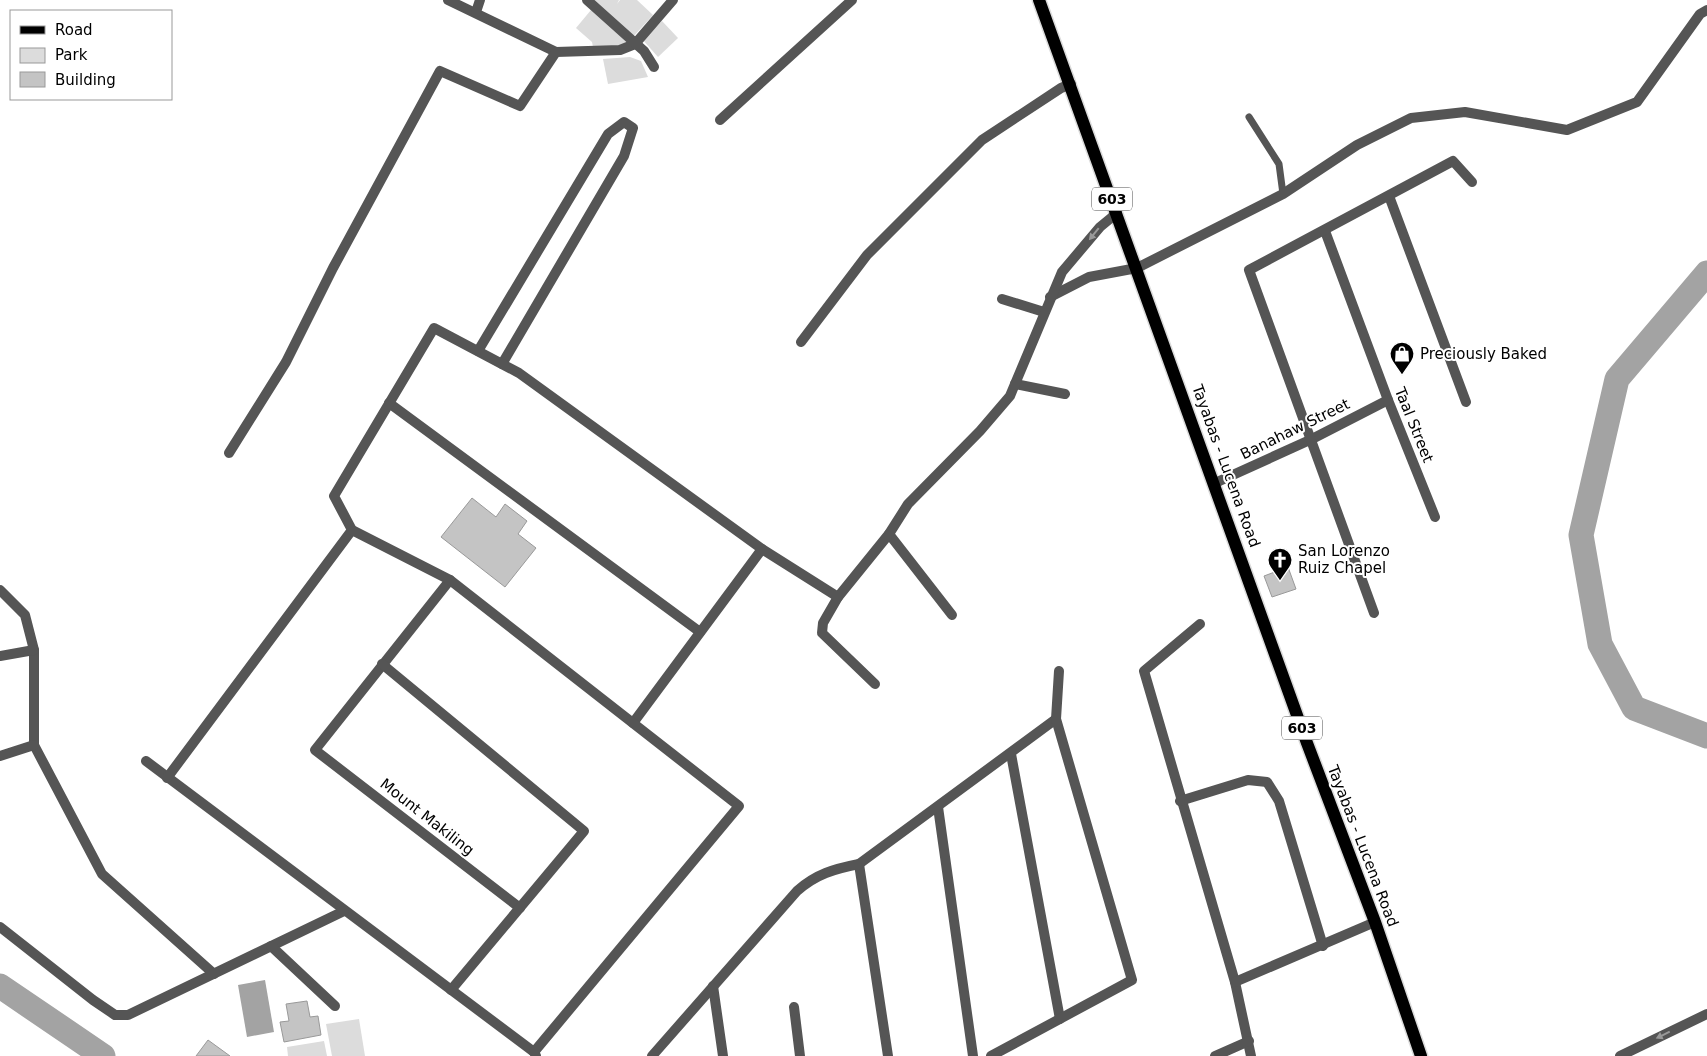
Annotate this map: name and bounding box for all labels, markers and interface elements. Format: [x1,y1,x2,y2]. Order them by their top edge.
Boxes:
legend [10,10,172,100]
text: Road [55,21,93,39]
text: Park [55,46,88,64]
text: Building [55,71,116,89]
road number: 603 [1092,188,1132,210]
one-way arrow [1089,227,1100,240]
shop icon: Preciously Baked [1389,341,1415,375]
place label: Preciously Baked [1420,345,1547,363]
street label: Tayabas - Lucena Road [1188,381,1264,550]
street label: Taal Street [1390,384,1437,465]
street label: Banahaw Street [1237,395,1353,463]
place label: San Lorenzo Ruiz Chapel [1298,542,1390,577]
church icon: San Lorenzo Ruiz Chapel [1267,547,1293,581]
road number: 603 [1282,716,1322,740]
street label: Tayabas - Lucena Road [1323,762,1402,929]
street label: Mount Makiling [376,775,478,859]
one-way arrow [1656,1031,1671,1039]

